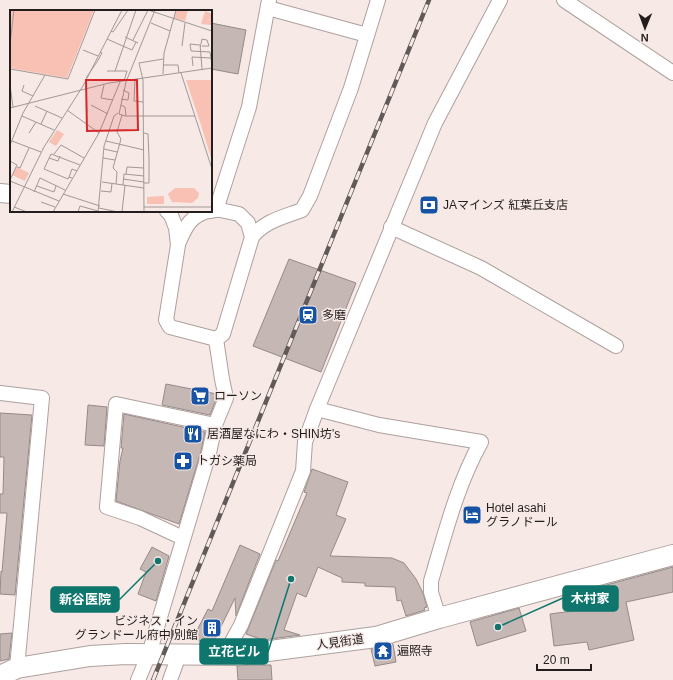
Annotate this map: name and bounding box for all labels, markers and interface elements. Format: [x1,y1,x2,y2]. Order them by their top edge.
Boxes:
north arrow [625,8,665,48]
inset map [10,10,212,212]
text: N [641,32,649,44]
bank icon: JAマインズ 紅葉丘支店 [418,194,440,216]
place label: JAマインズ 紅葉丘支店 [443,198,568,212]
station icon: 多磨 [297,304,319,326]
place label: 多磨 [322,308,346,322]
supermarket icon: ローソン [189,385,211,407]
place label: ローソン [214,389,262,403]
restaurant icon: 居酒屋なにわ・SHIN坊’s [182,423,204,445]
place label: 居酒屋なにわ・SHIN坊’s [207,427,340,441]
pharmacy icon: トガシ薬局 [172,450,194,472]
place label: トガシ薬局 [197,454,257,468]
place label: Hotel asahi グラノドール [486,501,558,529]
hotel icon: Hotel asahi グラノドール [461,504,483,526]
callout: 木村家 [563,586,618,611]
callout: 新谷医院 [51,587,119,612]
text: 木村家 [570,591,610,606]
text: 新谷医院 [59,592,111,607]
place label: ビジネス・イン グランドール府中 別館 [75,614,198,642]
building icon: ビジネス・イン グランドール府中 別館 [201,617,223,639]
street label: 人見街道 [315,632,365,652]
callout: 立花ビル [200,639,268,664]
temple icon: 遍照寺 [372,640,394,662]
text: 立花ビル [208,644,260,659]
place label: 遍照寺 [397,644,433,658]
scale bar [537,646,591,672]
text: 20 m [543,653,570,667]

